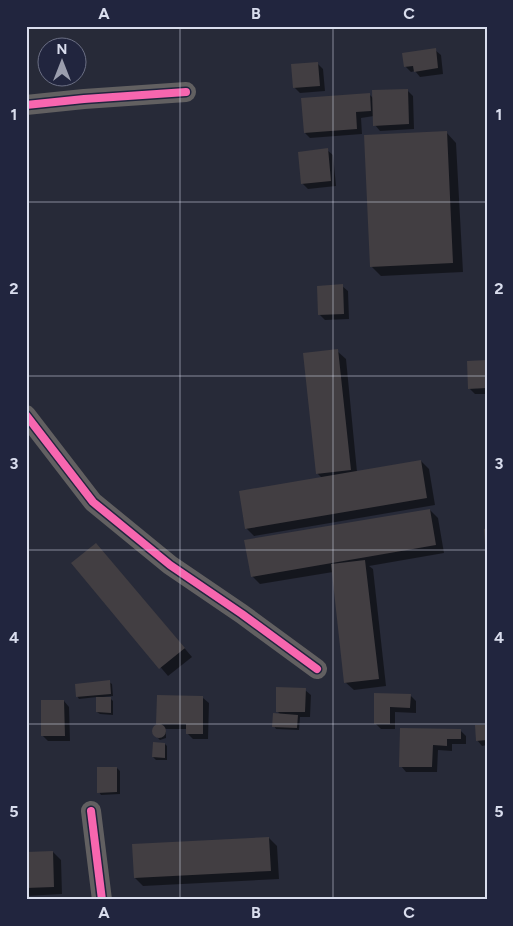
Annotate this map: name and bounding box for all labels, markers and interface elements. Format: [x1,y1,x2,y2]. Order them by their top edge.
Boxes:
text: A [98,4,110,23]
text: B [251,4,261,23]
text: C [403,4,415,23]
north arrow [38,38,88,88]
text: N [57,41,67,58]
text: 1 [11,105,17,124]
text: 1 [496,105,502,124]
text: 2 [9,279,19,298]
text: 2 [494,279,504,298]
text: 3 [10,454,19,473]
text: 3 [495,454,504,473]
text: 4 [9,628,19,647]
text: 4 [494,628,504,647]
text: 5 [9,802,19,821]
text: 5 [494,802,504,821]
text: A [98,903,110,922]
text: B [251,903,261,922]
text: C [403,903,415,922]

